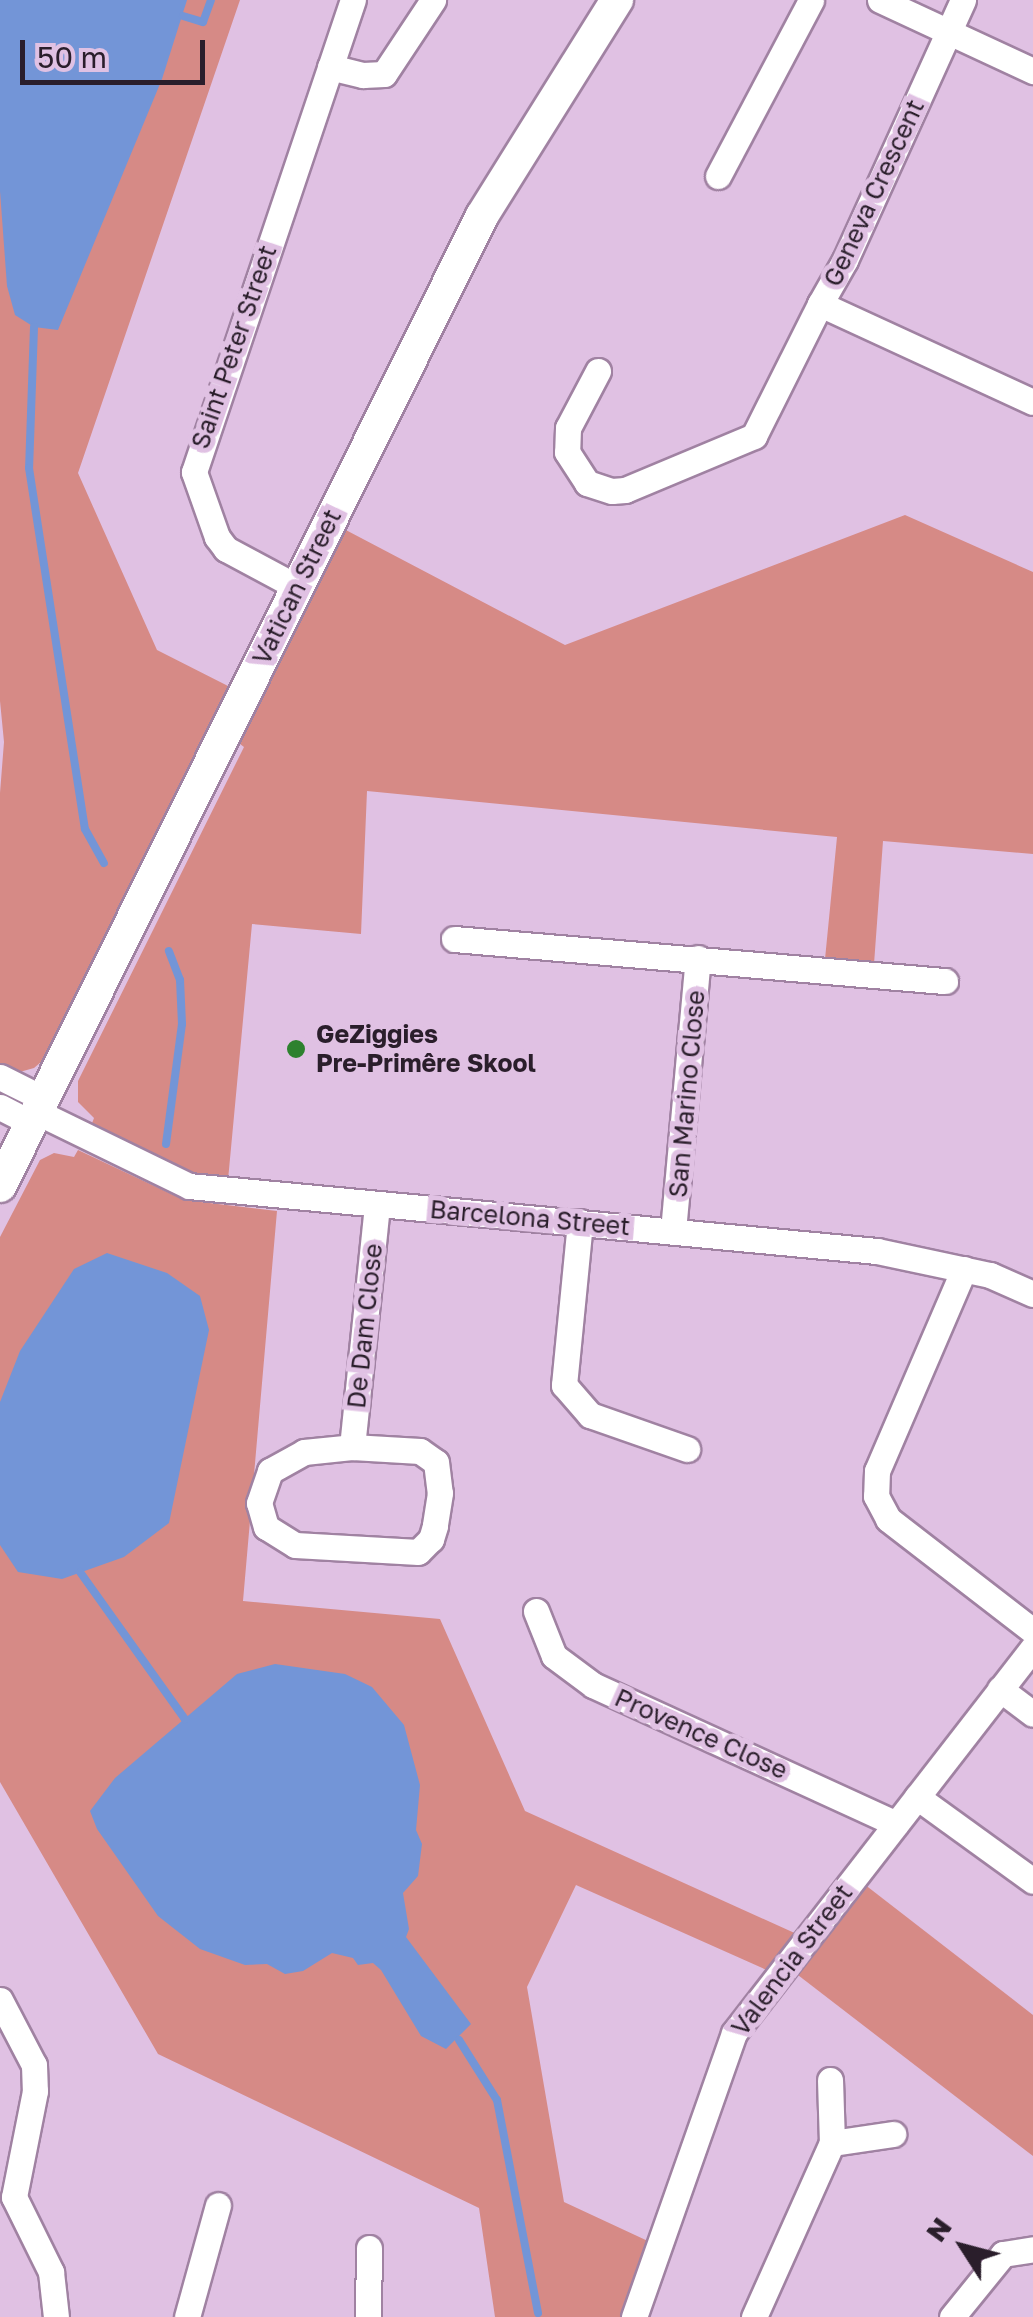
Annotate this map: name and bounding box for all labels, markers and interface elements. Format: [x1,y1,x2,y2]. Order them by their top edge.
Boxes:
scale bar [25,20,210,82]
text: 50 m [37,39,107,75]
street label: Geneva Crescent [818,95,930,291]
street label: Saint Peter Street [185,241,283,453]
street label: Vatican Street [246,504,348,670]
street label: San Marino Close [663,989,711,1199]
place label: GeZiggies Pre-Primêre Skool [316,1020,536,1079]
marker: GeZiggies Pre-Primêre Skool [285,1038,307,1060]
street label: Barcelona Street [429,1194,631,1242]
street label: De Dam Close [341,1242,389,1410]
street label: Provence Close [610,1683,792,1785]
street label: Valencia Street [725,1878,859,2042]
north arrow [913,2197,1013,2297]
text: N [919,2211,958,2247]

